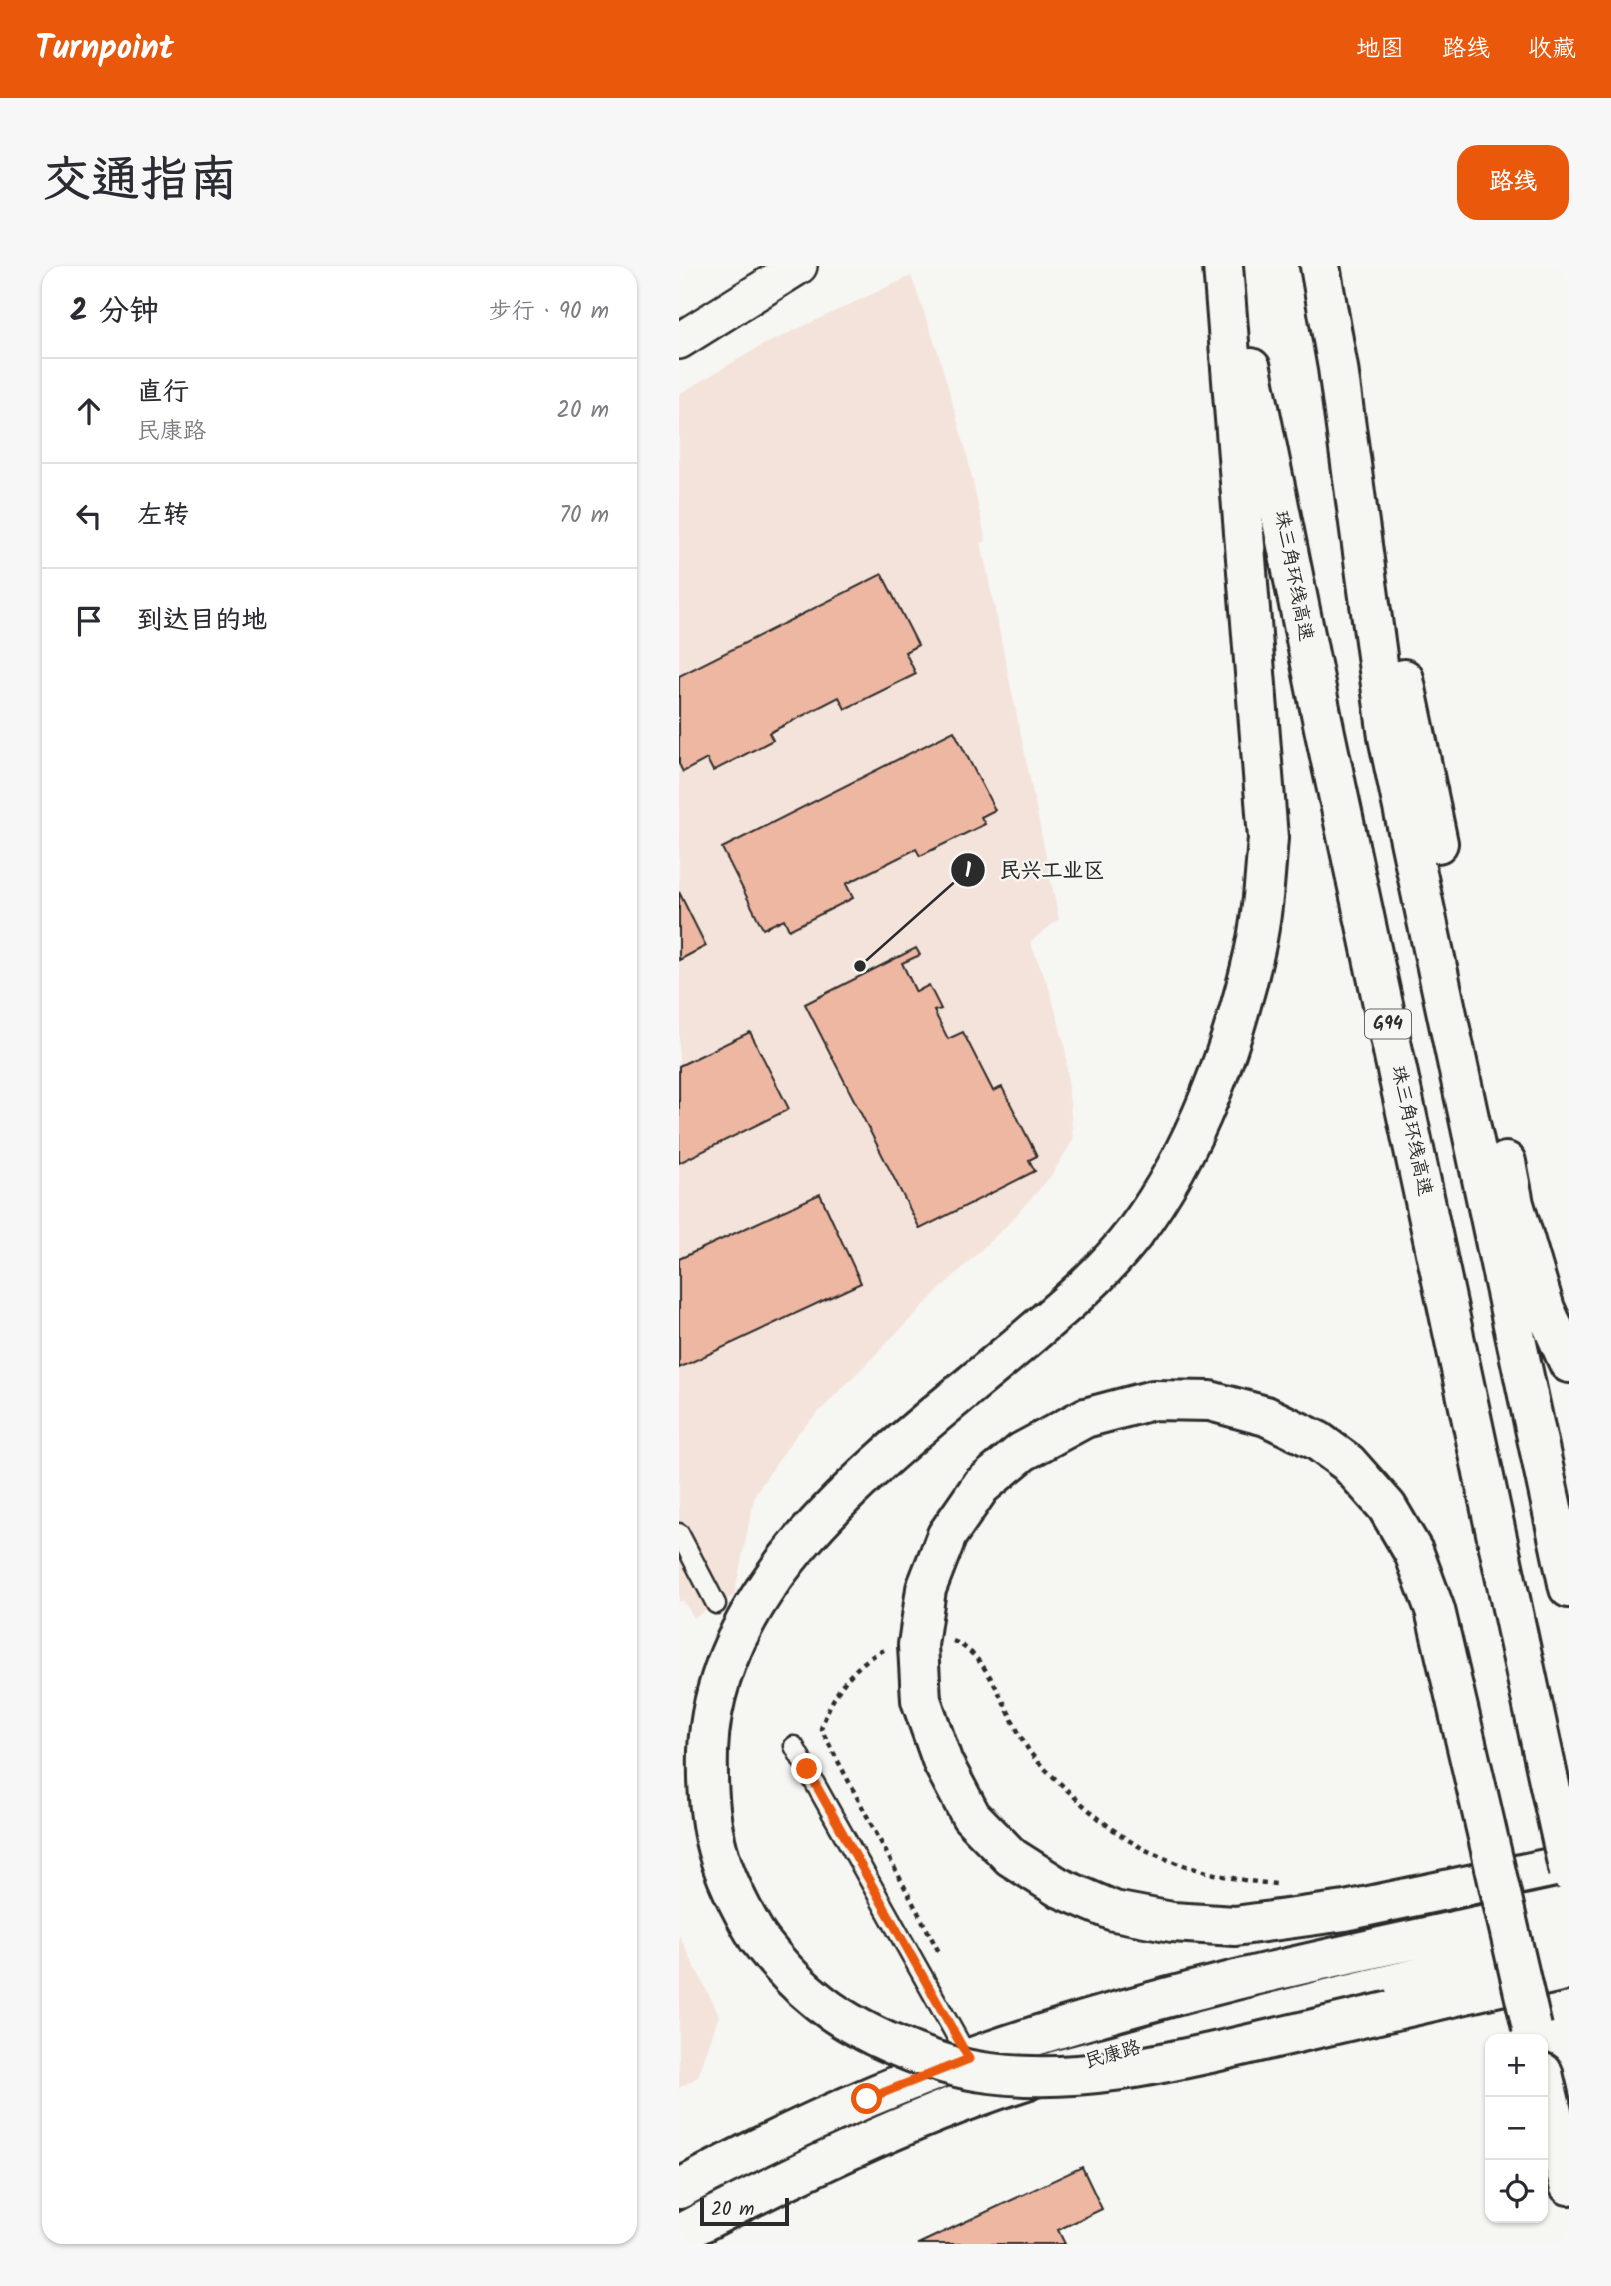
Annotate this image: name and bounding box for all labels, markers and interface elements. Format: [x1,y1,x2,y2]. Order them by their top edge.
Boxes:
text: Turnpoint [35,23,174,76]
text: 地图 [1356,30,1404,69]
text: 路线 [1442,30,1490,69]
text: 收藏 [1528,30,1576,69]
text: 交通指南 [42,143,238,221]
button: 路线 [1457,145,1569,220]
text: 2 分钟 [70,288,159,336]
text: 步行 · 90 m [489,294,609,330]
text: 直行 [137,372,189,414]
icon: ahead [70,392,108,430]
text: 20 m [557,393,609,429]
text: 民康路 [137,414,206,450]
text: 左转 [137,495,189,537]
icon: left [70,497,108,535]
text: 70 m [559,498,609,534]
street label: 珠三角环线高速 [1266,508,1320,644]
text: 到达目的地 [137,600,267,642]
icon: arrive [70,602,108,640]
callout: 民兴工业区 [951,849,1119,891]
text: 1 [965,855,972,888]
text: 民兴工业区 [1000,855,1105,888]
road number: G94 [1365,1010,1411,1038]
street label: 珠三角环线高速 [1383,1063,1439,1199]
route end [791,1753,822,1784]
street label: 民康路 [1081,2033,1145,2077]
map controls [1485,2034,1548,2223]
button: + [1485,2034,1548,2097]
route start [851,2083,882,2114]
button: − [1485,2097,1548,2160]
button: locate [1485,2160,1548,2223]
scale bar [700,2195,789,2227]
text: 20 m [711,2195,754,2225]

